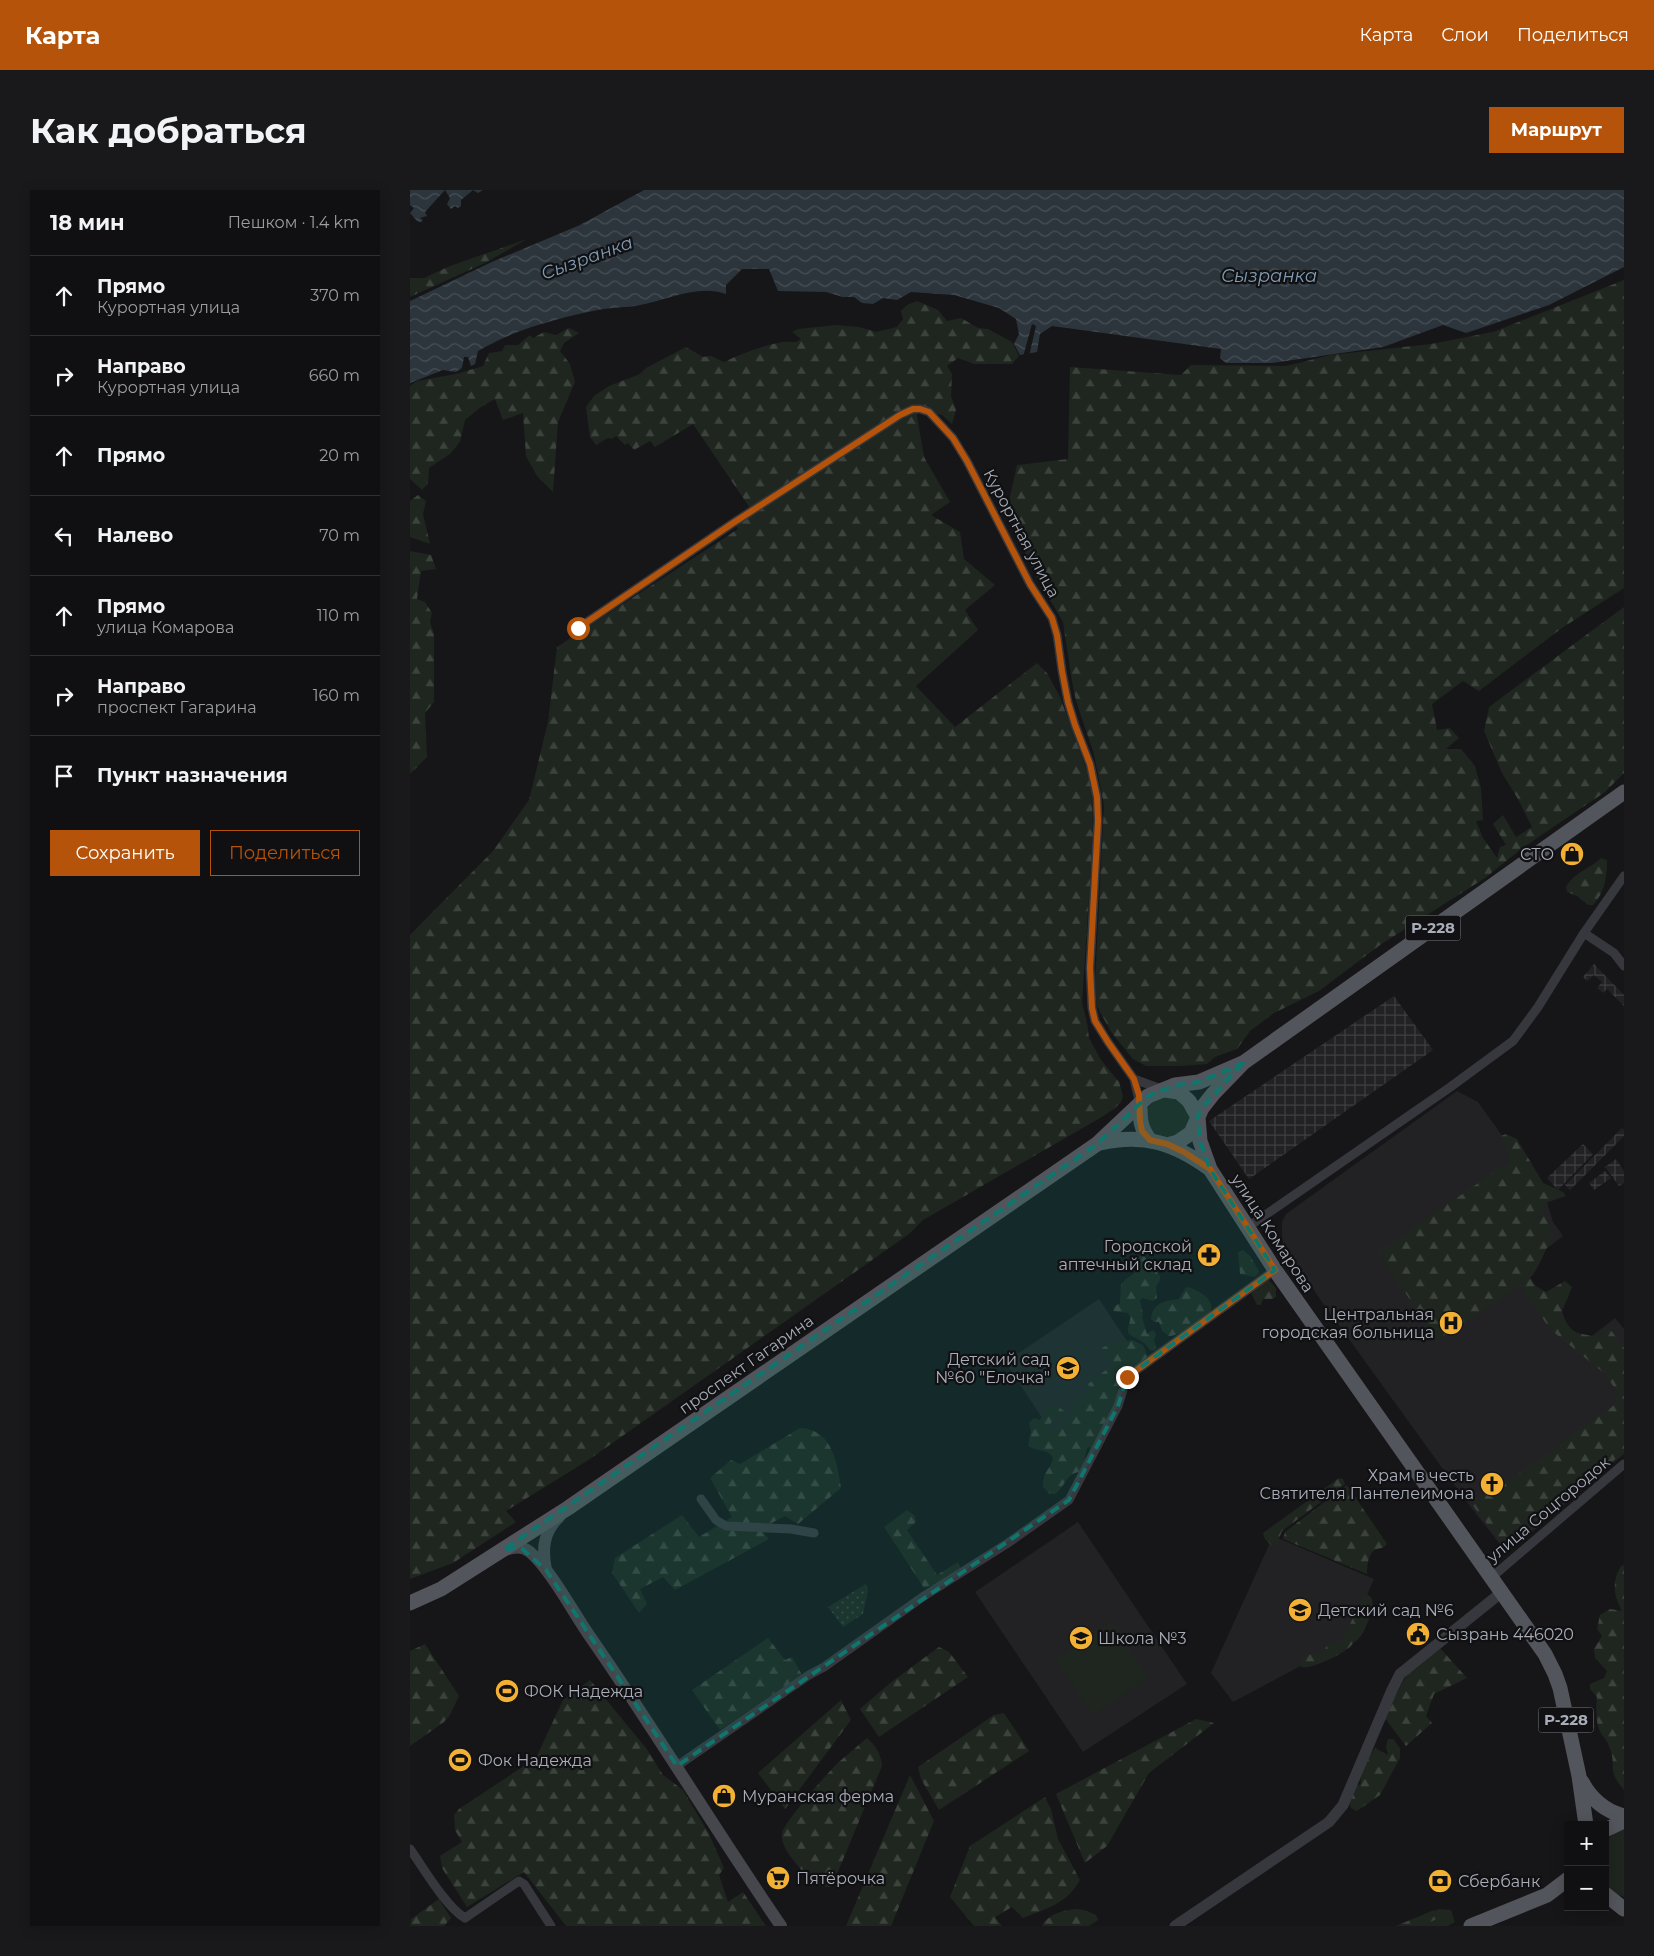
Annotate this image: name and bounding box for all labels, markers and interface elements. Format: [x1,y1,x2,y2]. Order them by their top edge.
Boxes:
text: Карта [25,21,100,50]
text: Карта [1359,24,1413,46]
text: Слои [1441,24,1489,46]
text: Поделиться [1517,24,1629,46]
button: Маршрут [1489,107,1624,153]
text: Как добраться [30,109,307,152]
text: 18 мин [50,210,125,235]
text: Пешком · 1.4 km [228,213,360,232]
water label: Сызранка [538,231,636,285]
water label: Сызранка [1221,265,1317,287]
text: Прямо [97,275,165,298]
icon: ahead [50,282,78,310]
text: 370 m [310,286,360,305]
text: Курортная улица [97,298,240,317]
text: Направо [97,355,186,378]
icon: right [50,362,78,390]
text: 660 m [309,366,360,385]
text: Курортная улица [97,378,240,397]
icon: ahead [50,442,78,470]
text: Прямо [97,444,165,467]
text: 20 m [319,446,360,465]
street label: Курортная улица [980,466,1064,601]
icon: left [50,522,78,550]
text: Налево [97,524,173,547]
text: 70 m [319,526,360,545]
text: Прямо [97,595,165,618]
icon: ahead [50,602,78,630]
text: 110 m [317,606,360,625]
route start [567,617,590,640]
text: улица Комарова [97,618,234,637]
text: Направо [97,675,186,698]
icon: right [50,682,78,710]
text: 160 m [313,686,360,705]
text: проспект Гагарина [97,698,257,717]
icon: arrive [50,762,78,790]
text: Пункт назначения [97,764,288,787]
button: Сохранить [50,830,200,876]
button: Поделиться [210,830,360,876]
shop icon: СТО [1559,841,1585,867]
place label: СТО [1520,845,1554,864]
road number: Р-228 [1406,916,1460,940]
street label: улица Комарова [1227,1170,1318,1296]
place label: Городской аптечный склад [1059,1237,1192,1274]
pharmacy icon: Городской аптечный склад [1196,1242,1222,1268]
place label: Центральная городская больница [1262,1305,1434,1342]
hospital icon: Центральная городская больница [1438,1310,1464,1336]
street label: проспект Гагарина [675,1311,817,1418]
place label: Детский сад №60 "Елочка" [935,1350,1050,1387]
school or university icon: Детский сад №60 "Елочка" [1055,1355,1081,1381]
route end [1116,1366,1139,1389]
street label: улица Соцгородок [1482,1452,1614,1567]
place label: Храм в честь Святителя Пантелеимона [1259,1466,1474,1503]
church icon: Храм в честь Святителя Пантелеимона [1479,1471,1505,1497]
school or university icon: Детский сад №6 [1287,1597,1313,1623]
place label: Детский сад №6 [1318,1601,1454,1620]
public building icon: Сызрань 446020 [1405,1621,1431,1647]
school or university icon: Школа №3 [1068,1625,1094,1651]
place label: Сызрань 446020 [1436,1625,1574,1644]
place label: Школа №3 [1098,1629,1187,1648]
sports icon: ФОК Надежда [494,1678,520,1704]
place label: ФОК Надежда [524,1682,643,1701]
road number: Р-228 [1538,1708,1594,1732]
sports icon: Фок Надежда [447,1747,473,1773]
place label: Фок Надежда [478,1751,592,1770]
shop icon: Муранская ферма [711,1783,737,1809]
place label: Муранская ферма [742,1787,894,1806]
map controls [1564,1821,1609,1911]
button: + [1564,1821,1609,1866]
supermarket icon: Пятёрочка [765,1865,791,1891]
button: − [1564,1866,1609,1911]
bank icon: Сбербанк [1427,1868,1453,1894]
place label: Пятёрочка [796,1869,885,1888]
place label: Сбербанк [1458,1872,1541,1891]

